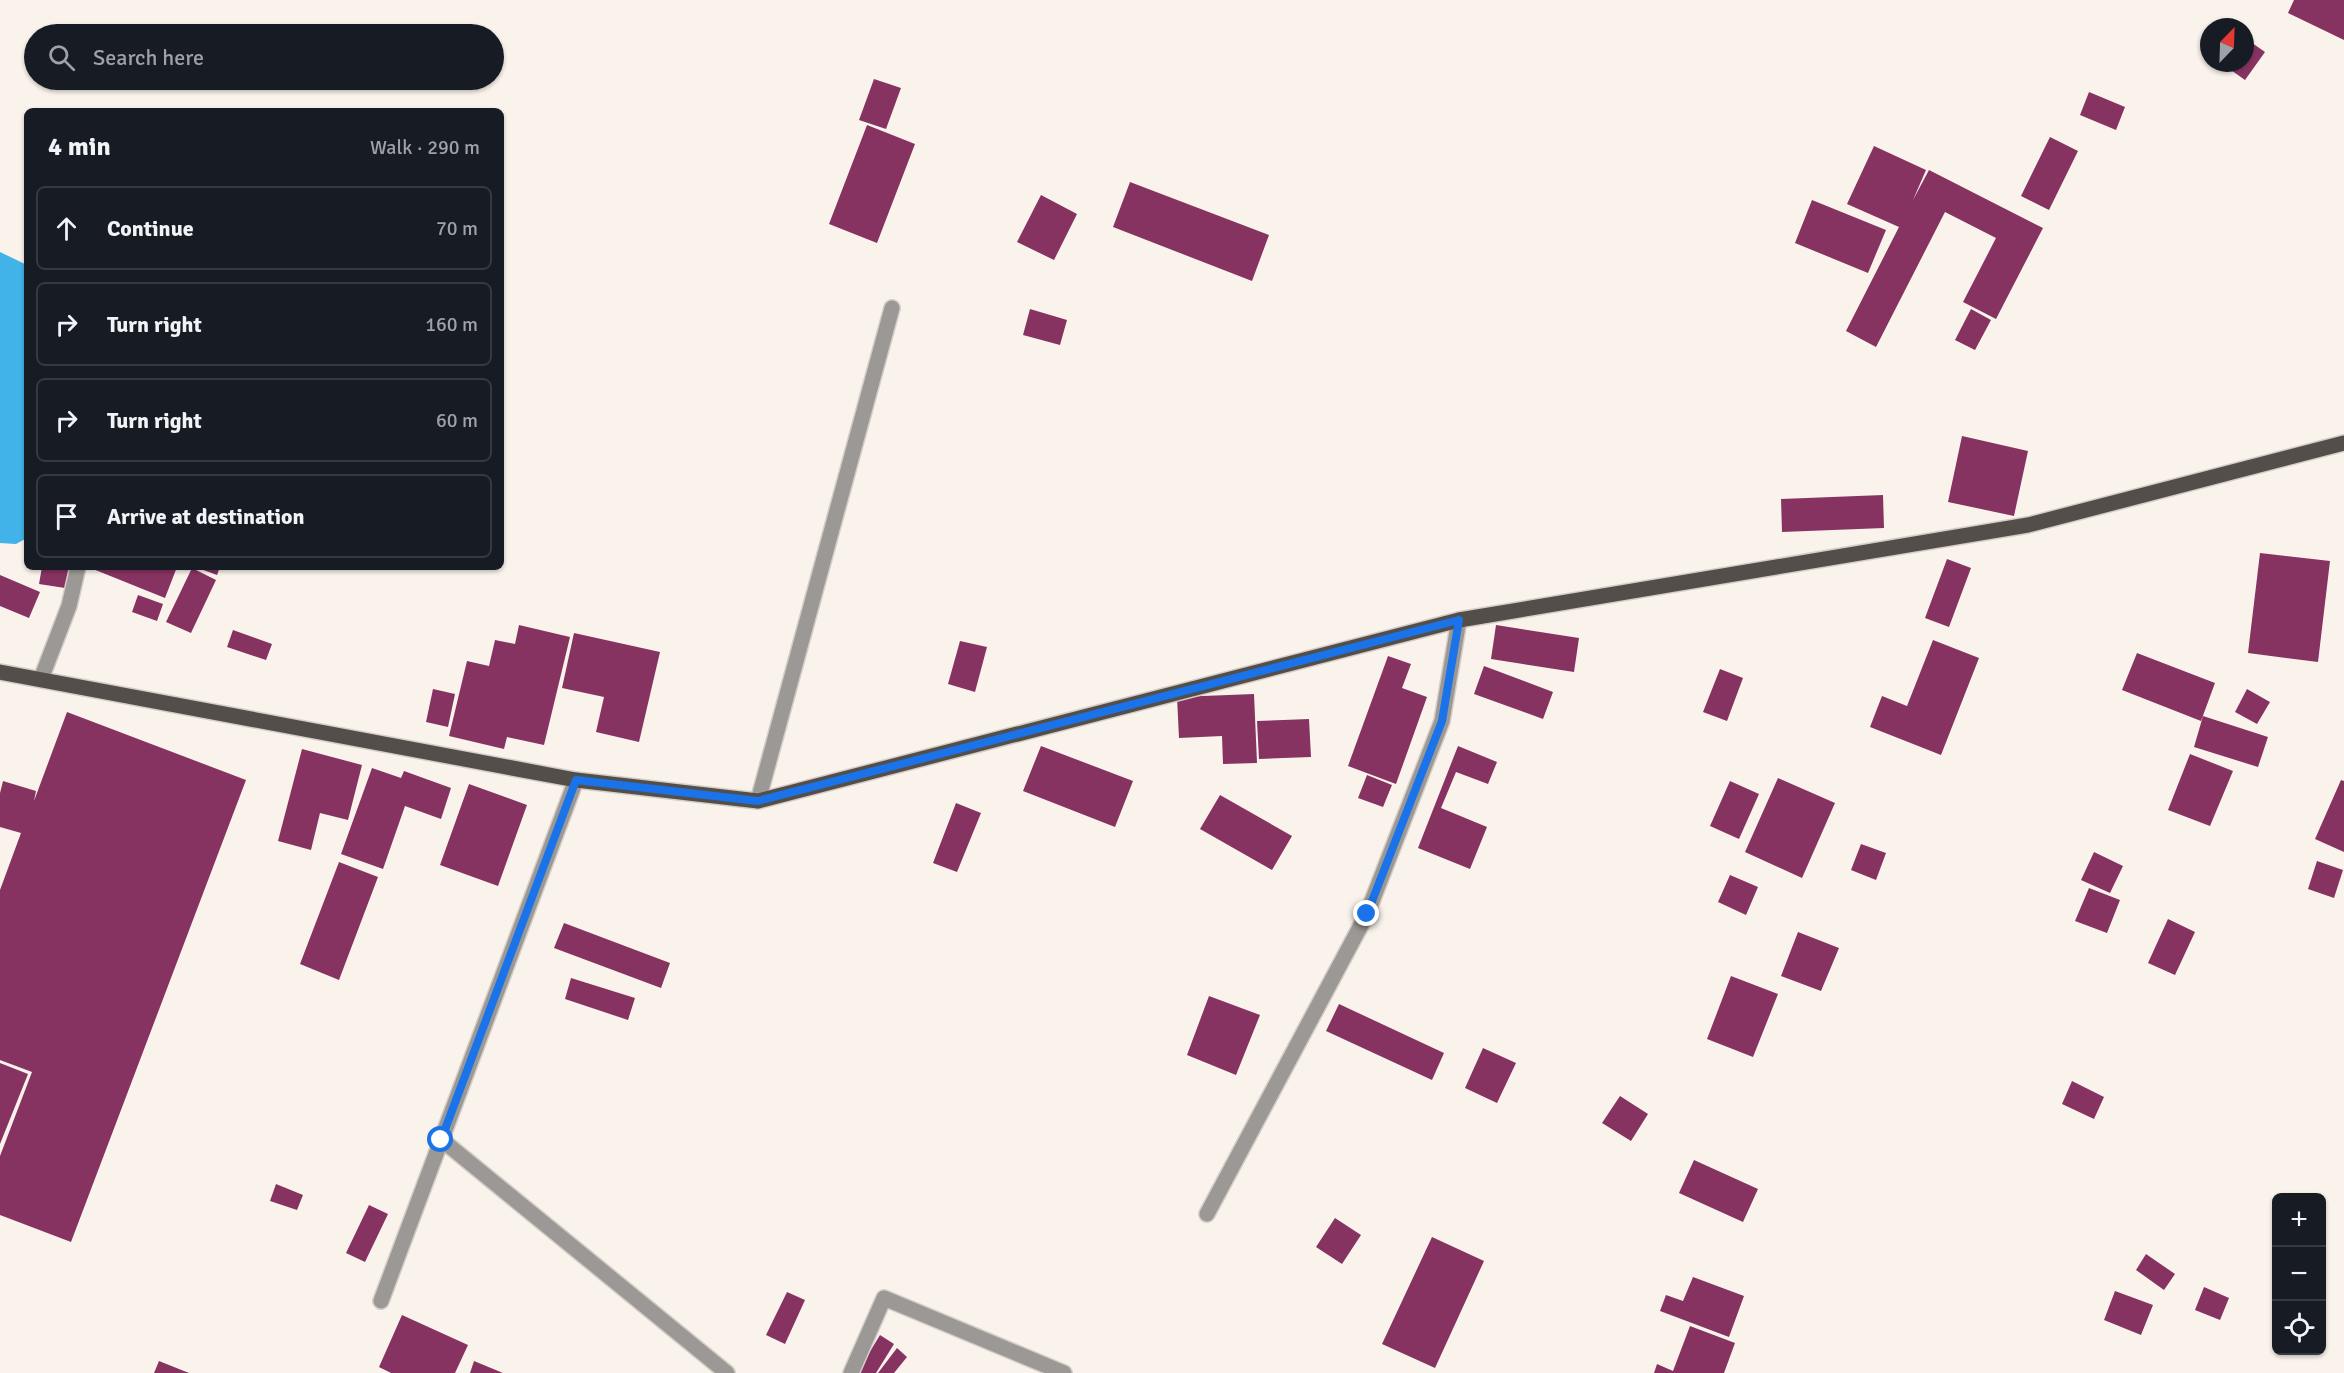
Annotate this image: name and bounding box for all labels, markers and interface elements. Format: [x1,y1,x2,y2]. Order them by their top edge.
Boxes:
north arrow [2200,18,2254,72]
search box [24,24,504,90]
icon: search [45,41,78,74]
text: Search here [93,44,204,71]
text: 4 min [48,131,111,163]
text: Walk · 290 m [370,135,480,160]
icon: ahead [50,212,83,245]
text: Continue [107,215,194,242]
text: 70 m [436,216,478,241]
icon: right [50,308,83,341]
text: Turn right [107,311,202,338]
text: 160 m [425,312,478,337]
icon: right [50,404,83,437]
text: Turn right [107,407,202,434]
text: 60 m [436,408,478,433]
icon: arrive [50,500,83,533]
text: Arrive at destination [107,503,304,530]
route end [1353,900,1379,926]
route start [427,1126,453,1152]
map controls [2272,1193,2326,1355]
button: + [2272,1193,2326,1247]
button: − [2272,1247,2326,1301]
button: locate [2272,1301,2326,1355]

